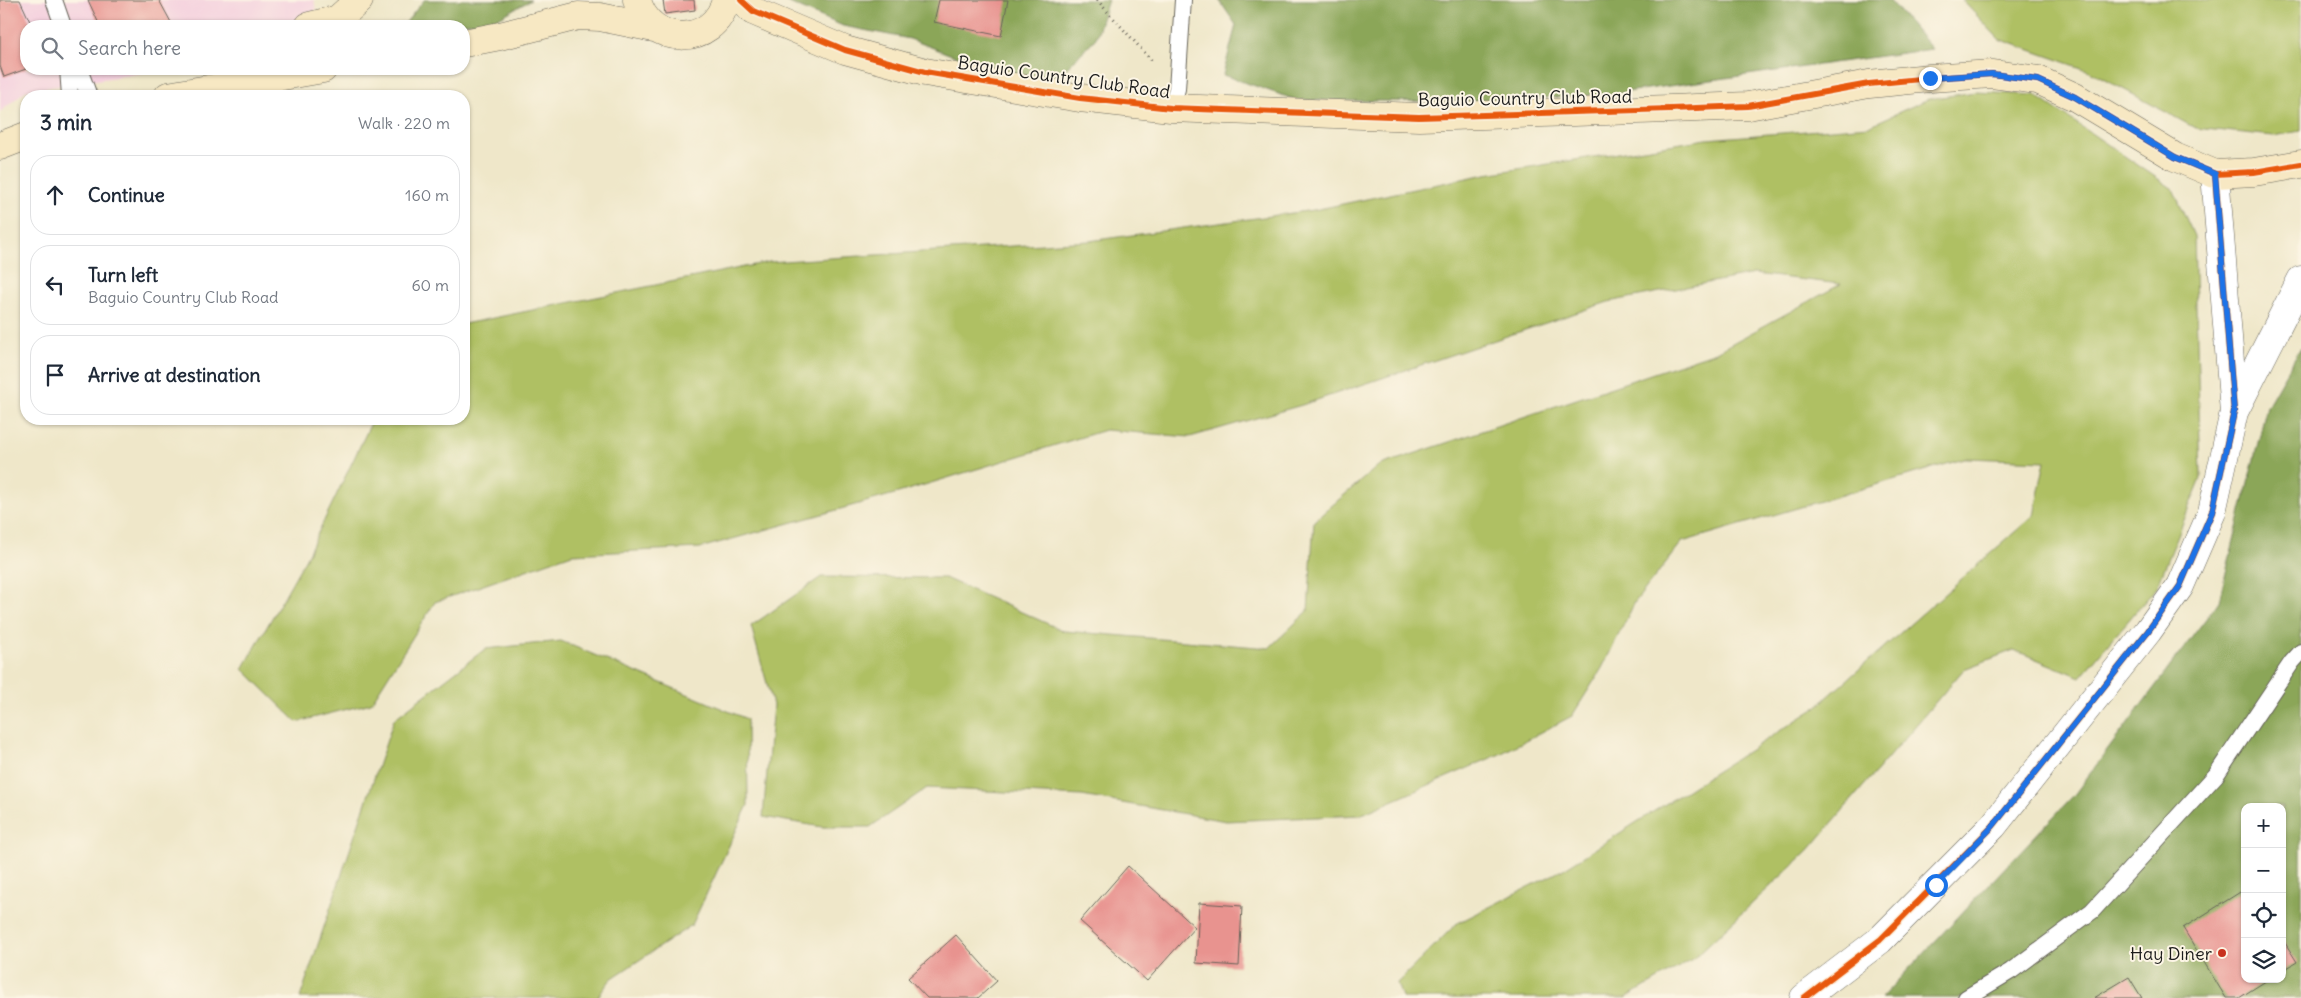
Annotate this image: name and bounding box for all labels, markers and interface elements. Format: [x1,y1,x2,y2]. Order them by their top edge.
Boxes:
search box [20,20,470,75]
icon: search [38,34,66,62]
text: Search here [78,36,181,60]
street label: Baguio Country Club Road [956,51,1172,103]
route end [1919,67,1942,90]
street label: Baguio Country Club Road [1418,85,1633,111]
text: 3 min [40,109,92,136]
text: Walk · 220 m [358,113,450,133]
icon: ahead [41,181,69,209]
text: Continue [88,183,165,207]
text: 160 m [405,185,449,205]
text: Turn left [88,263,158,287]
icon: left [41,271,69,299]
text: 60 m [411,275,449,295]
text: Baguio Country Club Road [88,287,278,307]
icon: arrive [41,361,69,389]
text: Arrive at destination [88,363,261,387]
map controls [2241,803,2286,983]
button: + [2241,803,2286,848]
button: − [2241,848,2286,893]
route start [1925,874,1948,897]
button: locate [2241,893,2286,938]
button: layers [2241,938,2286,983]
place label: Hay Diner [2130,942,2213,965]
marker: Hay Diner [2216,947,2228,959]

